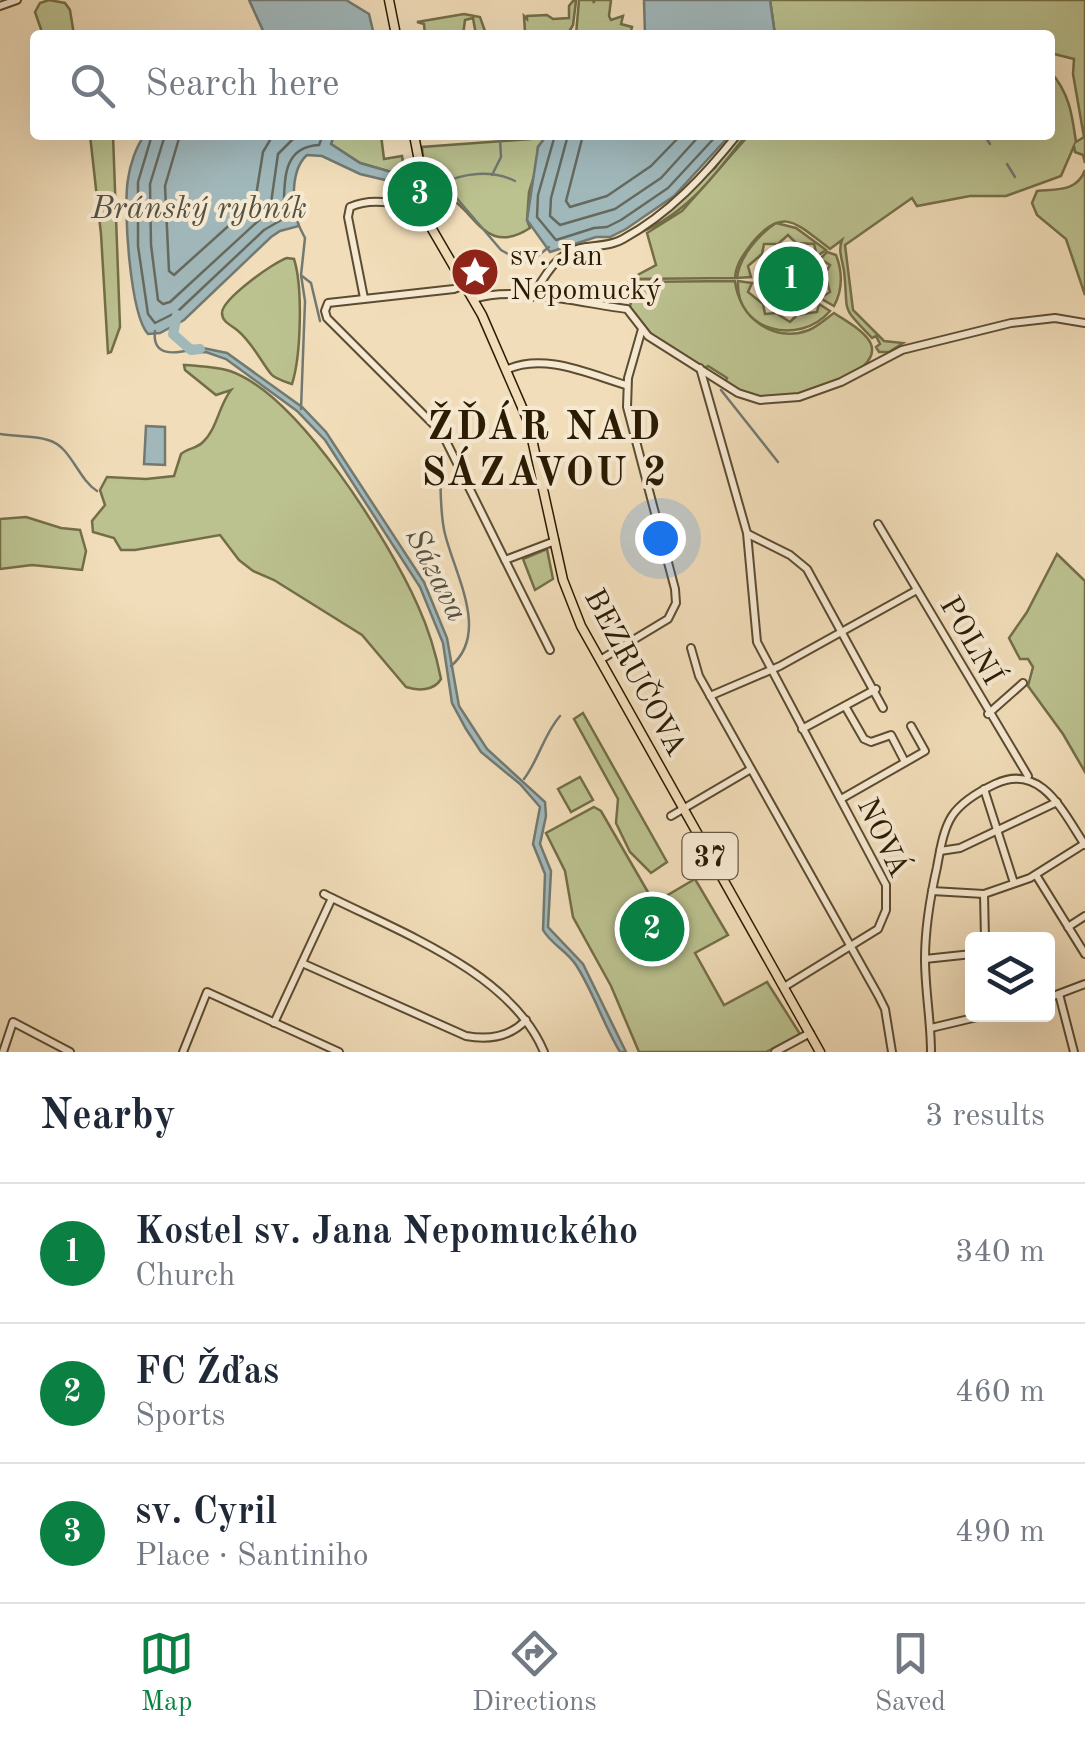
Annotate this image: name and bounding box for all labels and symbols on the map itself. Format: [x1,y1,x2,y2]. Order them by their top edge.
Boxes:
pin: 3 [388,156,452,232]
water label: Bránský rybník [90,194,307,226]
place label: sv. Jan Nepomucký [510,242,662,306]
pin: 1 [758,242,824,316]
place icon: sv. Jan Nepomucký [449,246,501,298]
district label: ŽĎÁR NAD SÁZAVOU 2 [421,400,669,495]
your location [635,513,686,564]
water label: Sázava [398,524,472,627]
street label: BEZRUČOVA [578,582,695,761]
street label: POLNÍ [933,589,1012,690]
street label: NOVÁ [851,792,918,882]
road number: 37 [682,833,738,879]
pin: 2 [620,892,684,966]

